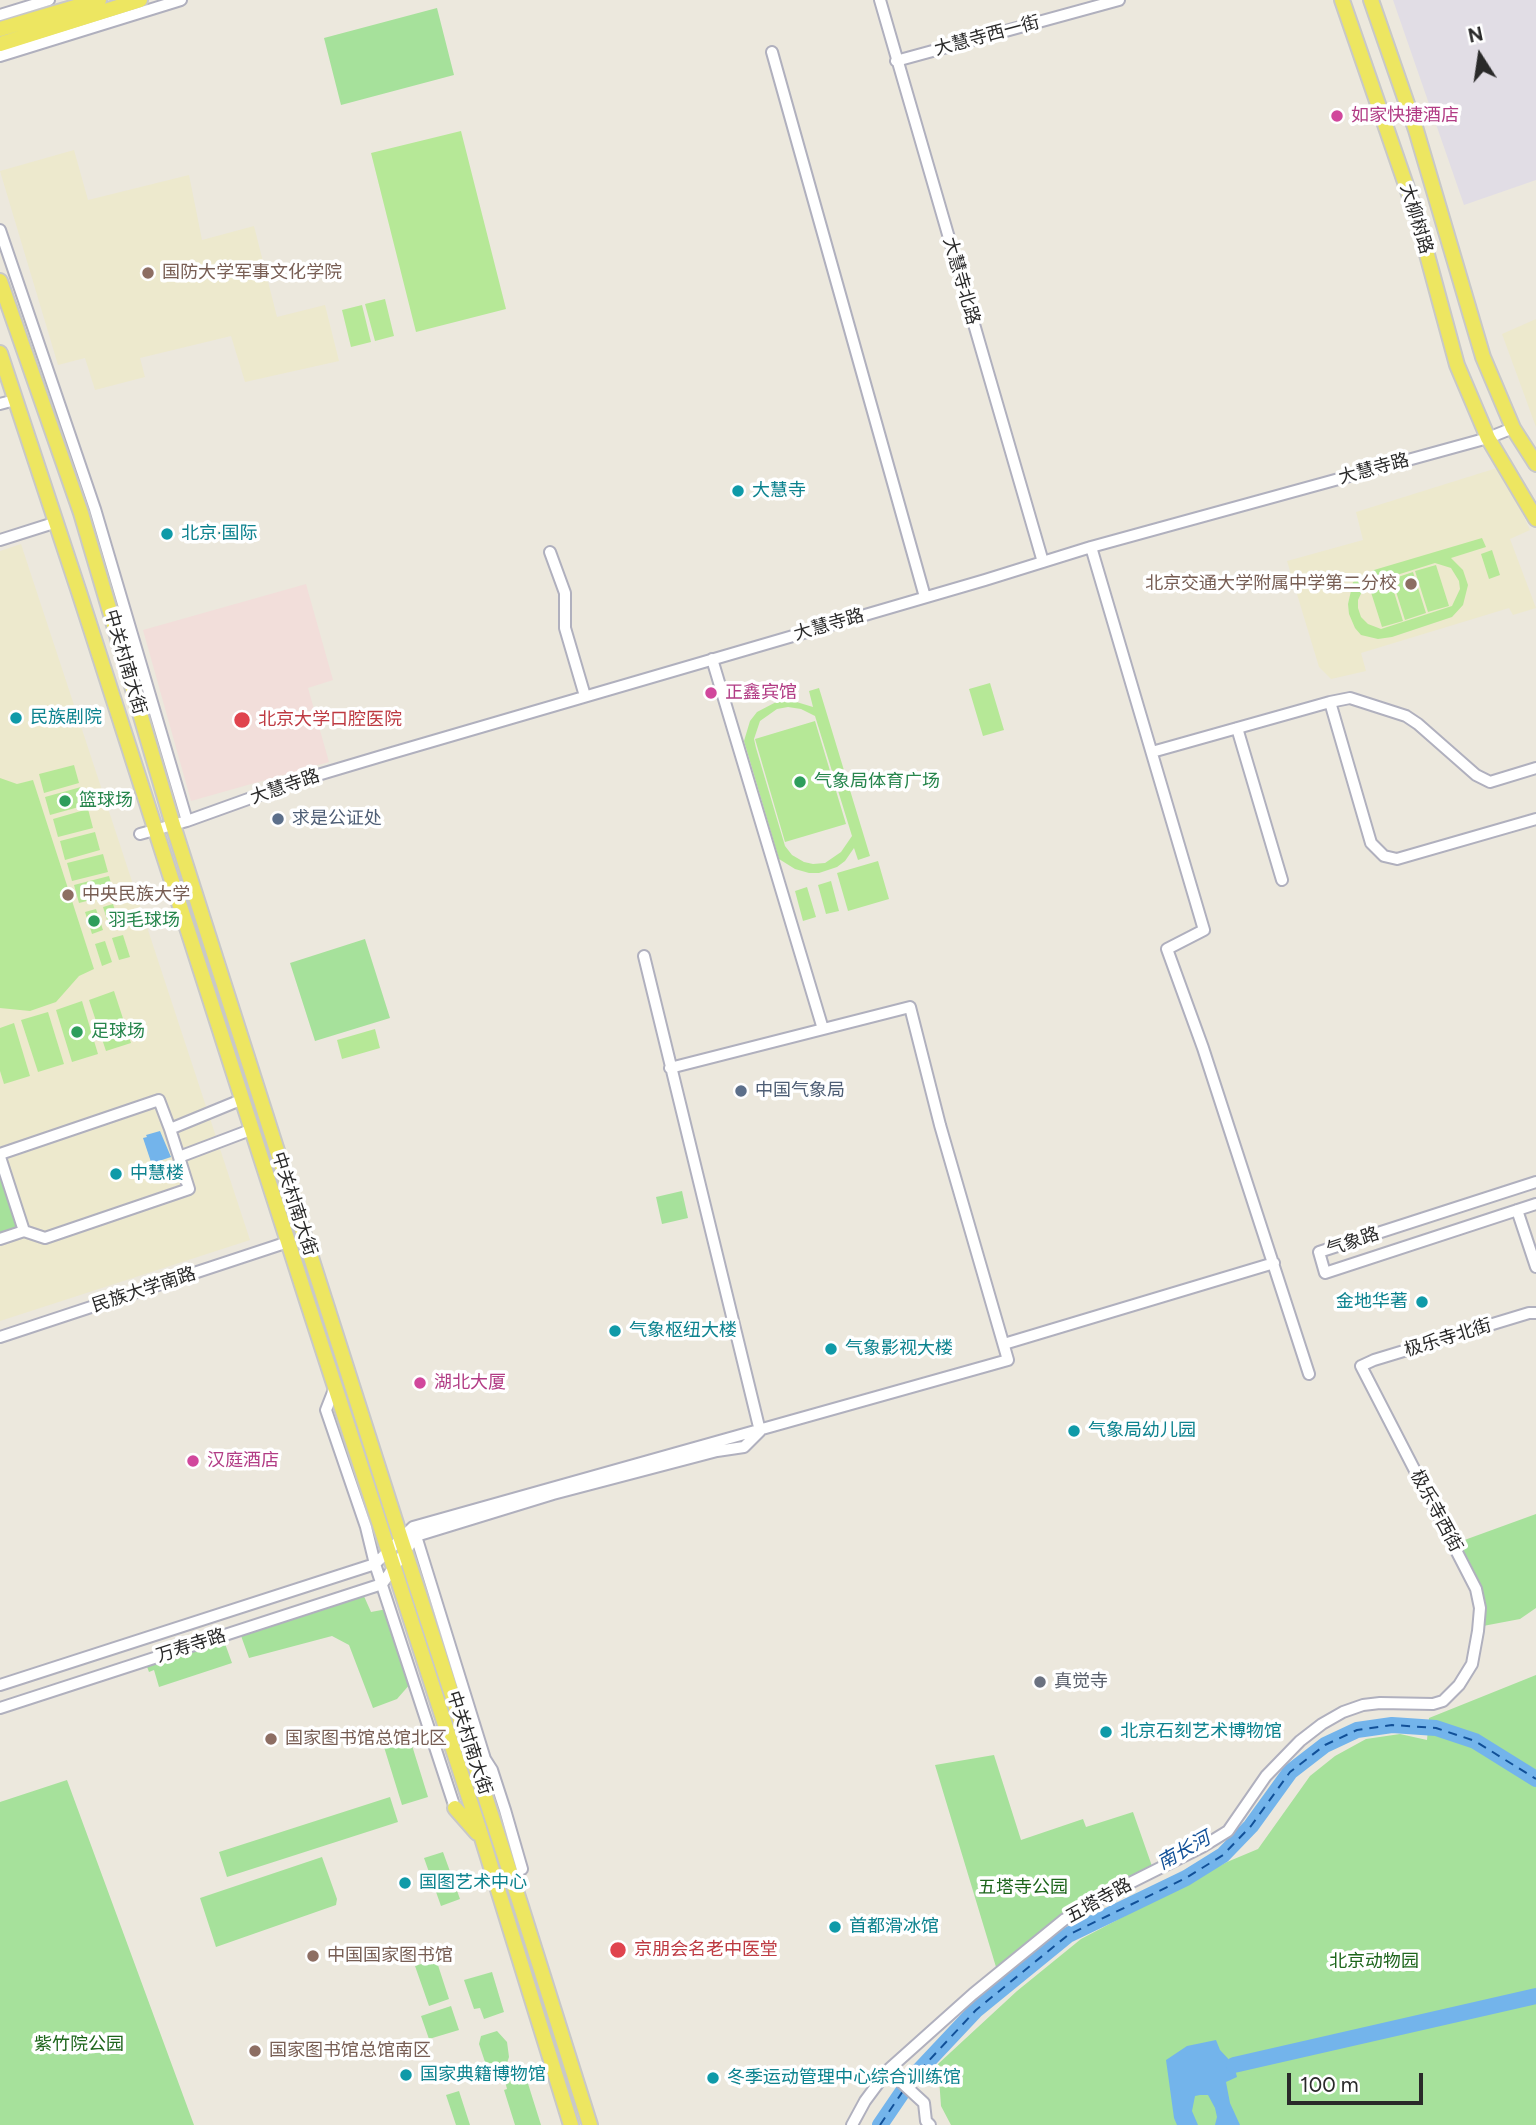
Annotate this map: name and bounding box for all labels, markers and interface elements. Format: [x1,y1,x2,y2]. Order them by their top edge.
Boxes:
street label: 大慧寺西一街 [932,12,1042,60]
north arrow [1445,21,1515,91]
text: N [1466,22,1485,48]
place label: 如家快捷酒店 [1351,105,1459,127]
marker: 如家快捷酒店 [1329,108,1345,124]
street label: 大柳树路 [1395,181,1437,257]
street label: 大慧寺北路 [938,235,984,327]
place label: 国防大学军事文化学院 [162,262,342,284]
marker: 国防大学军事文化学院 [140,265,156,281]
street label: 大慧寺路 [1336,449,1412,489]
place label: 大慧寺 [752,480,806,502]
marker: 大慧寺 [730,483,746,499]
place label: 北京·国际 [181,523,258,545]
marker: 北京·国际 [159,526,175,542]
place label: 北京交通大学附属中学第二分校 [1145,573,1397,595]
marker: 北京交通大学附属中学第二分校 [1403,576,1419,592]
street label: 大慧寺路 [791,605,867,645]
street label: 中关村南大街 [100,607,150,717]
place label: 正鑫宾馆 [725,682,797,704]
marker: 正鑫宾馆 [703,685,719,701]
place label: 民族剧院 [30,707,102,729]
place label: 北京大学口腔医院 [258,709,402,731]
marker: 民族剧院 [8,710,24,726]
marker: 北京大学口腔医院 [232,710,252,730]
street label: 大慧寺路 [247,765,323,809]
place label: 气象局体育广场 [814,771,940,793]
marker: 气象局体育广场 [792,774,808,790]
place label: 篮球场 [79,790,133,812]
marker: 篮球场 [57,793,73,809]
place label: 求是公证处 [292,808,382,830]
marker: 求是公证处 [270,811,286,827]
place label: 中央民族大学 [82,884,190,906]
marker: 中央民族大学 [60,887,76,903]
place label: 羽毛球场 [108,910,180,932]
marker: 羽毛球场 [86,913,102,929]
place label: 足球场 [91,1021,145,1043]
marker: 足球场 [69,1024,85,1040]
place label: 中国气象局 [755,1080,845,1102]
marker: 中国气象局 [733,1083,749,1099]
street label: 中关村南大街 [267,1149,321,1259]
place label: 中慧楼 [130,1163,184,1185]
marker: 中慧楼 [108,1166,124,1182]
street label: 气象路 [1324,1223,1382,1261]
street label: 民族大学南路 [89,1263,199,1317]
place label: 金地华著 [1336,1291,1408,1313]
marker: 金地华著 [1414,1294,1430,1310]
street label: 极乐寺北街 [1402,1315,1494,1361]
place label: 气象枢纽大楼 [629,1320,737,1342]
marker: 气象枢纽大楼 [607,1323,623,1339]
place label: 气象影视大楼 [845,1338,953,1360]
marker: 气象影视大楼 [823,1341,839,1357]
place label: 湖北大厦 [434,1372,506,1394]
marker: 湖北大厦 [412,1375,428,1391]
place label: 气象局幼儿园 [1088,1420,1196,1442]
marker: 气象局幼儿园 [1066,1423,1082,1439]
place label: 汉庭酒店 [207,1450,279,1472]
marker: 汉庭酒店 [185,1453,201,1469]
street label: 极乐寺西街 [1405,1466,1467,1556]
street label: 万寿寺路 [153,1625,229,1667]
place label: 真觉寺 [1054,1671,1108,1693]
marker: 真觉寺 [1032,1674,1048,1690]
street label: 中关村南大街 [442,1688,496,1798]
place label: 北京石刻艺术博物馆 [1120,1721,1282,1743]
marker: 北京石刻艺术博物馆 [1098,1724,1114,1740]
place label: 国家图书馆总馆北区 [285,1728,447,1750]
marker: 国家图书馆总馆北区 [263,1731,279,1747]
water label: 南长河 [1154,1827,1214,1875]
place label: 国图艺术中心 [419,1872,527,1894]
street label: 五塔寺路 [1062,1874,1136,1928]
marker: 国图艺术中心 [397,1875,413,1891]
park label: 五塔寺公园 [978,1877,1068,1899]
place label: 首都滑冰馆 [849,1916,939,1938]
marker: 首都滑冰馆 [827,1919,843,1935]
place label: 京朋会名老中医堂 [634,1939,778,1961]
marker: 京朋会名老中医堂 [608,1940,628,1960]
place label: 中国国家图书馆 [327,1945,453,1967]
marker: 中国国家图书馆 [305,1948,321,1964]
park label: 北京动物园 [1329,1951,1419,1973]
park label: 紫竹院公园 [34,2034,124,2056]
place label: 国家图书馆总馆南区 [269,2040,431,2062]
marker: 国家图书馆总馆南区 [247,2043,263,2059]
scale bar [1291,2058,1428,2102]
place label: 国家典籍博物馆 [420,2064,546,2086]
marker: 国家典籍博物馆 [398,2067,414,2083]
place label: 冬季运动管理中心综合训练馆 [727,2067,961,2089]
marker: 冬季运动管理中心综合训练馆 [705,2070,721,2086]
text: 100 m [1300,2072,1359,2097]

